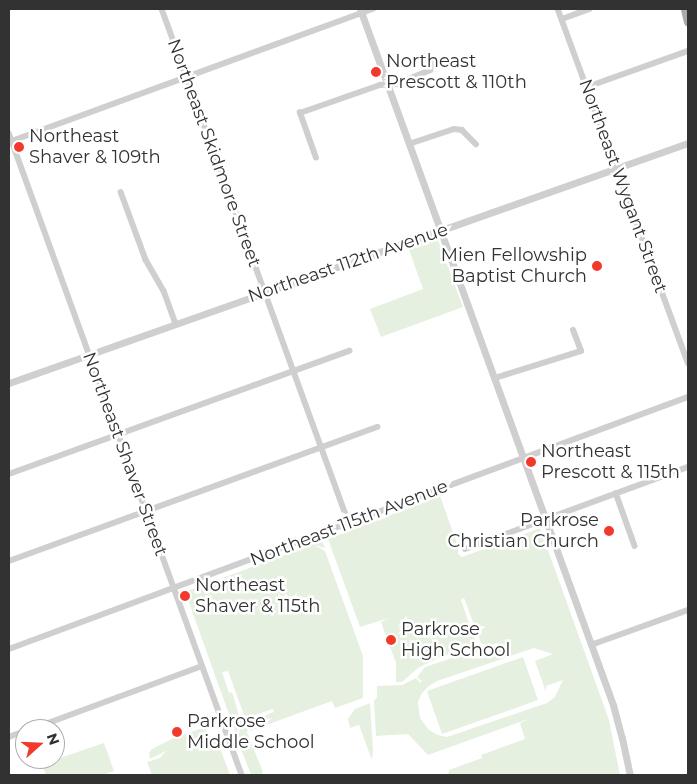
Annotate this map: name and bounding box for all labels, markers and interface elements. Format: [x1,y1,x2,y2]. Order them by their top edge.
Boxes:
street label: Northeast Skidmore Street [163,36,265,270]
place label: Northeast Prescott & 110th [386,51,527,94]
marker: Northeast Prescott & 110th [370,66,382,78]
street label: Northeast Wygant Street [574,76,672,296]
place label: Northeast Shaver & 109th [29,126,161,168]
marker: Northeast Shaver & 109th [13,141,25,153]
street label: Northeast 112th Avenue [245,219,451,307]
place label: Mien Fellowship Baptist Church [441,245,587,288]
marker: Mien Fellowship Baptist Church [591,260,603,272]
street label: Northeast Shaver Street [78,349,172,559]
place label: Northeast Prescott & 115th [541,441,680,484]
marker: Northeast Prescott & 115th [525,456,537,468]
street label: Northeast 115th Avenue [247,475,451,571]
place label: Parkrose Christian Church [448,510,599,552]
marker: Parkrose Christian Church [603,525,615,537]
place label: Northeast Shaver & 115th [195,575,320,618]
marker: Northeast Shaver & 115th [179,590,191,602]
place label: Parkrose High School [401,619,510,662]
marker: Parkrose High School [385,634,397,646]
place label: Parkrose Middle School [187,711,315,754]
north arrow [15,719,65,769]
marker: Parkrose Middle School [171,726,183,738]
text: N [43,731,64,748]

